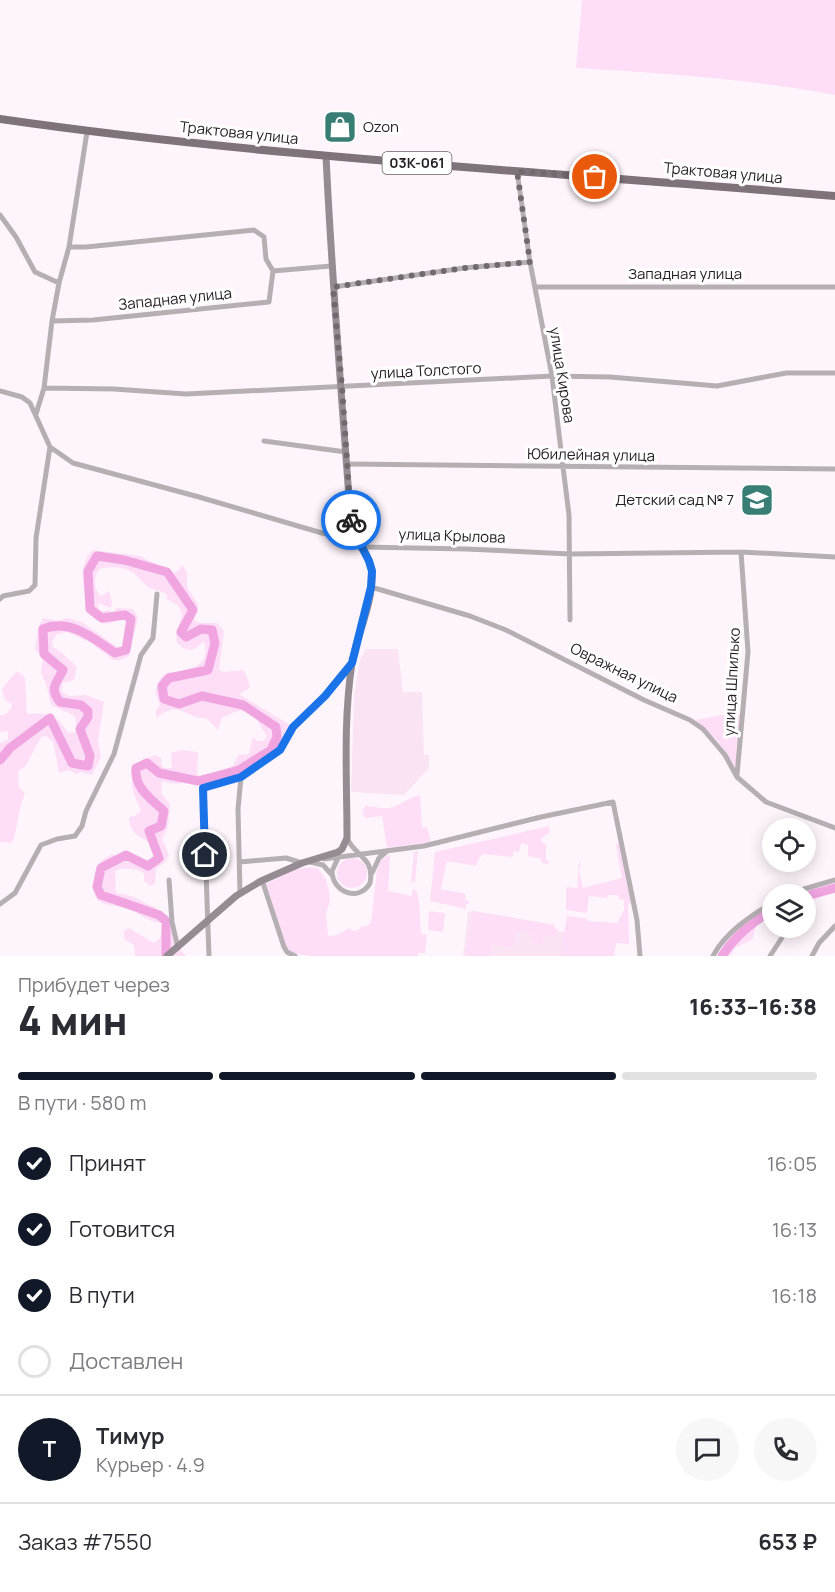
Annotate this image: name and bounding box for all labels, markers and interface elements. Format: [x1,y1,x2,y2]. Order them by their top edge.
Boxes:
shop icon: Ozon [322,109,358,145]
street label: Трактовая улица [179,116,299,149]
place label: Ozon [363,116,399,137]
pin [569,151,620,202]
road number: 03К-061 [382,152,452,174]
street label: Трактовая улица [663,157,783,188]
icon: bag [578,160,611,193]
street label: Западная улица [628,263,742,284]
street label: Западная улица [117,282,233,315]
street label: улица Кирова [545,325,580,424]
street label: улица Толстого [370,357,482,384]
street label: Юбилейная улица [527,443,655,466]
school or university icon: Детский сад № 7 [739,482,775,518]
place label: Детский сад № 7 [615,489,734,510]
courier [321,490,381,550]
icon: bike [335,504,368,537]
street label: улица Крылова [398,523,506,548]
street label: улица Шпилько [718,627,745,737]
street label: Овражная улица [567,637,682,708]
map controls [762,818,816,938]
button: locate [762,818,816,872]
pin [179,829,230,880]
icon: home [188,838,221,871]
button: layers [762,884,816,938]
text: Прибудет через [18,971,170,998]
text: 16:33–16:38 [689,992,817,1022]
text: 4 мин [18,993,127,1047]
text: В пути · 580 m [18,1089,147,1116]
icon: check [18,1147,51,1180]
text: Принят [69,1148,146,1178]
text: 16:05 [767,1150,817,1177]
icon: check [18,1213,51,1246]
text: Готовится [69,1214,175,1244]
text: 16:13 [772,1216,817,1243]
icon: check [18,1279,51,1312]
text: В пути [69,1280,135,1310]
text: 16:18 [771,1282,817,1309]
text: Доставлен [69,1346,183,1376]
button: chat [676,1418,739,1481]
button: phone [754,1418,817,1481]
text: Тимур [96,1421,165,1451]
text: Т [43,1434,56,1464]
text: Курьер · 4.9 [96,1451,205,1478]
text: Заказ #7550 [18,1527,152,1557]
text: 653 ₽ [758,1527,817,1557]

